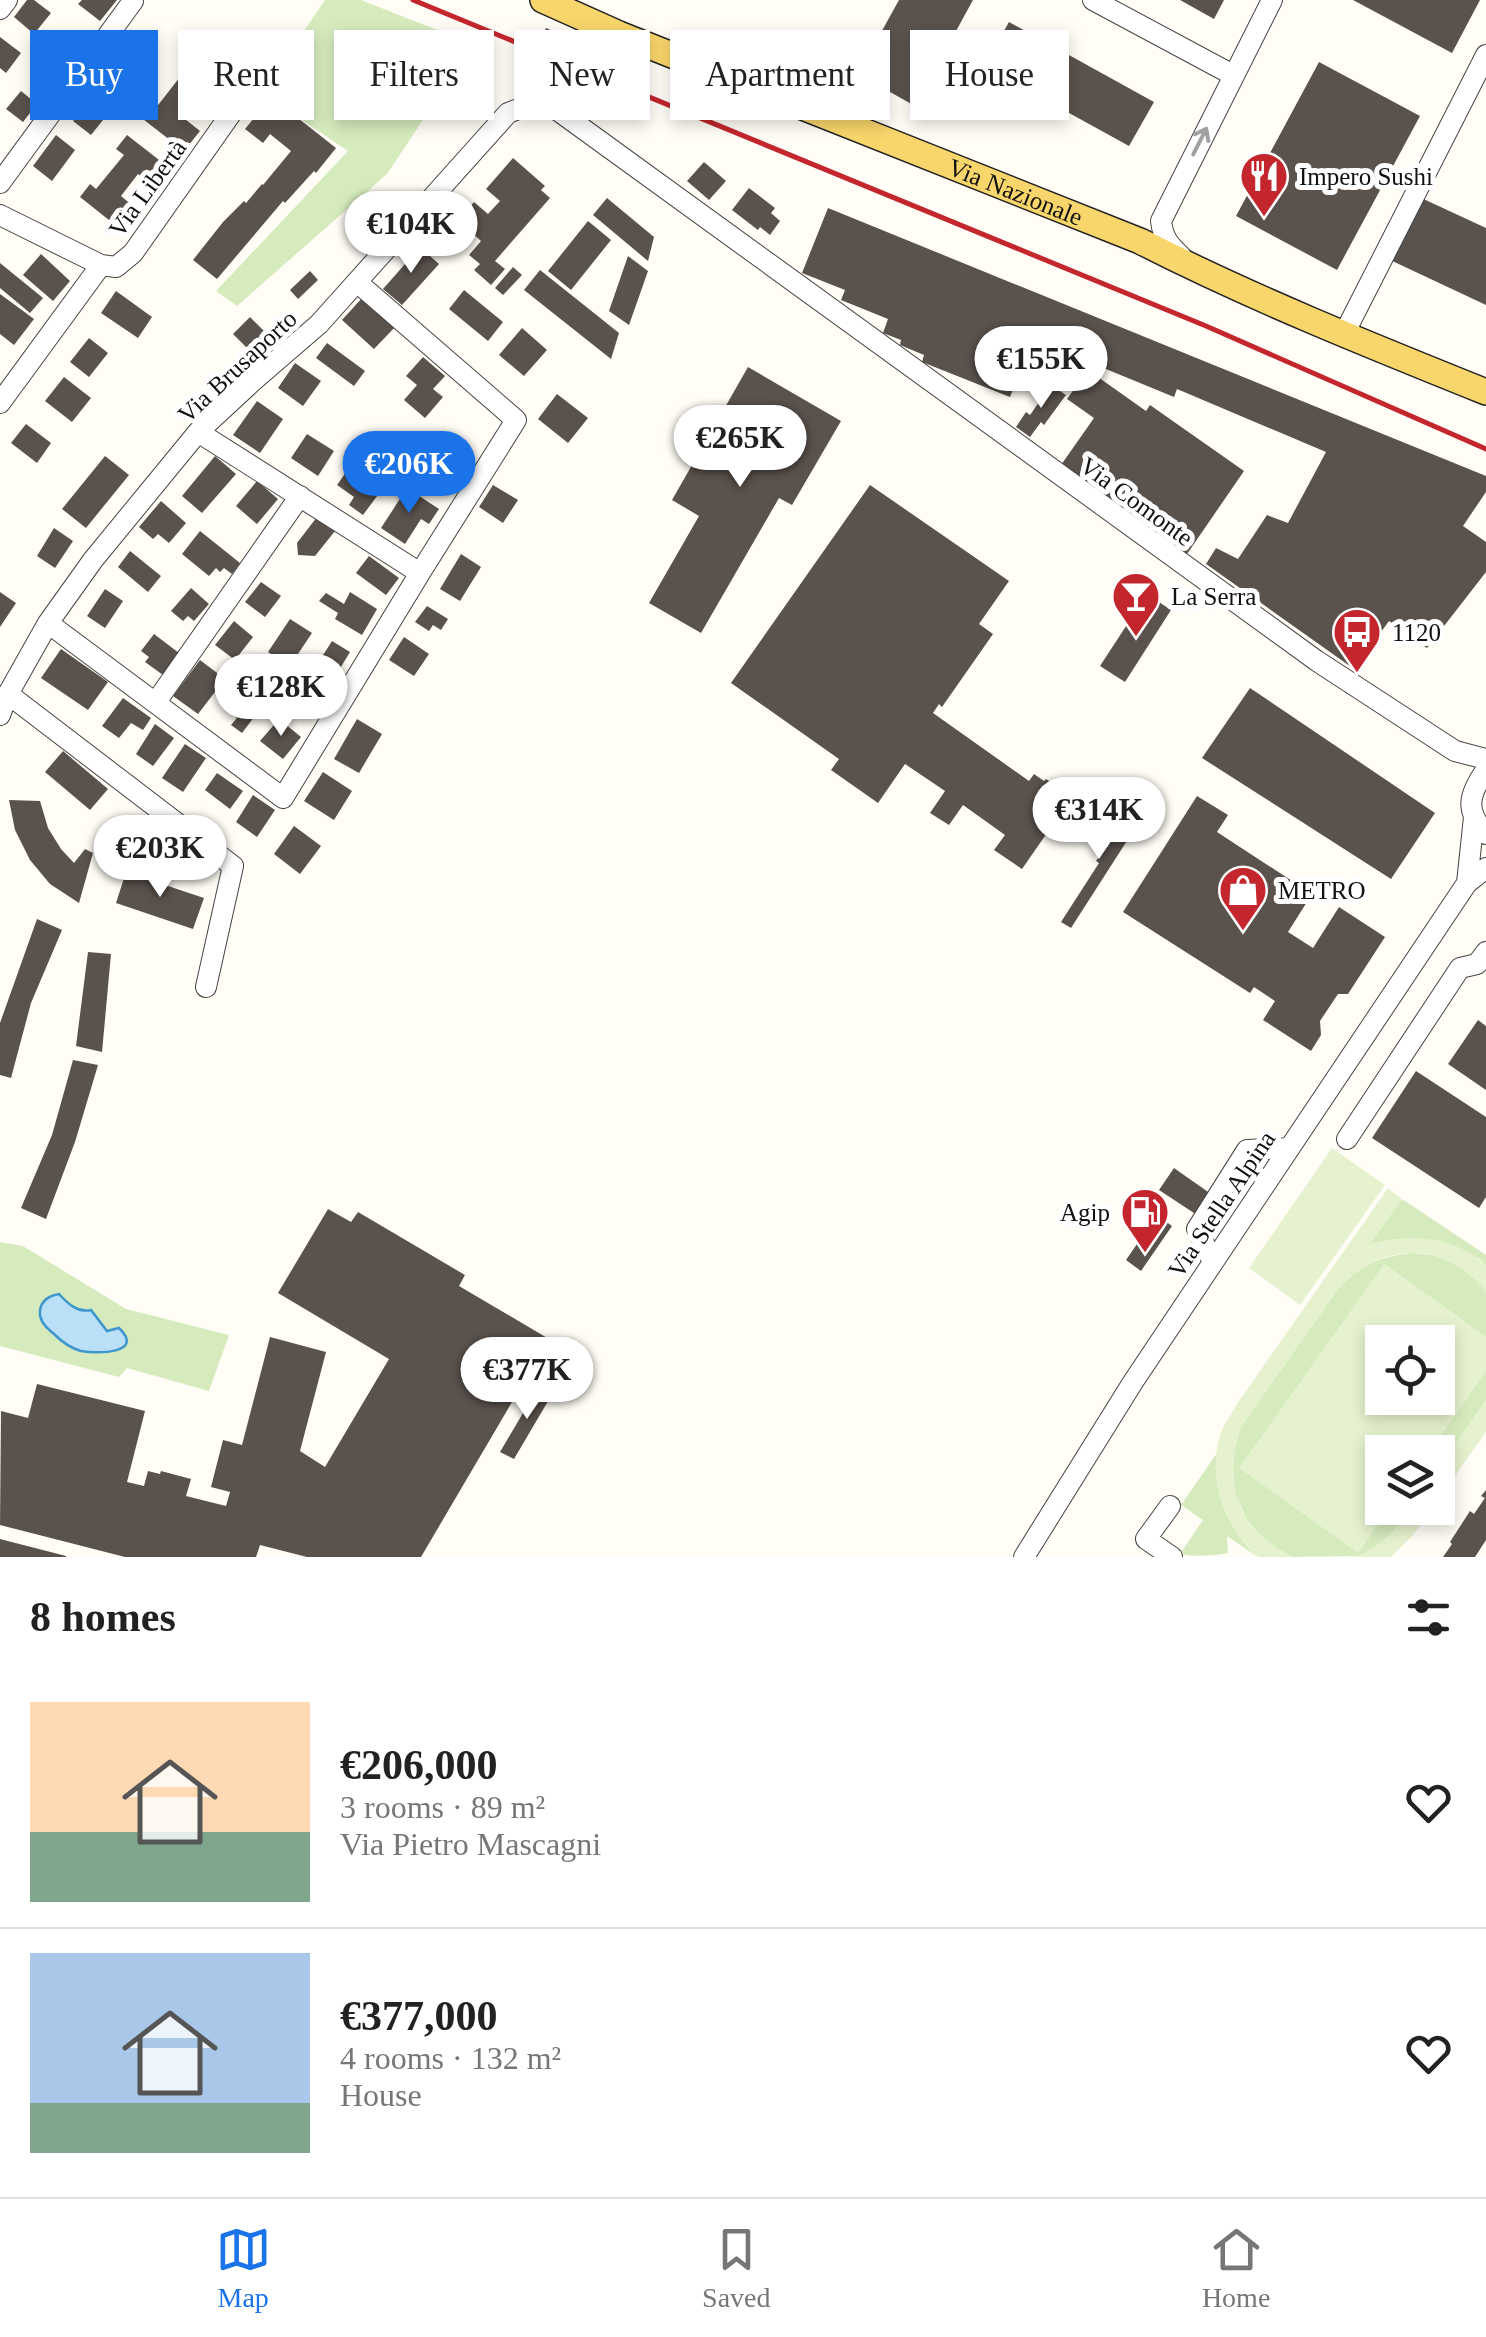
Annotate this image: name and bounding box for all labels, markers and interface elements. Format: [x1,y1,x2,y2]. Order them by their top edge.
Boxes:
chip: Buy [30,30,158,120]
chip: Rent [178,30,314,120]
chip: Filters [334,30,494,120]
chip: New [514,30,650,120]
chip: Apartment [670,30,890,120]
chip: House [910,30,1069,120]
one-way arrow [1191,127,1210,157]
street label: Via Libertà [103,135,192,242]
restaurant icon: Impero Sushi [1238,150,1290,218]
street label: Via Nazionale [944,153,1086,231]
place label: Impero Sushi [1299,163,1433,190]
pin: €104K [341,191,481,276]
text: €104K [367,205,455,241]
street label: Via Brusaporto [173,305,302,428]
pin: €155K [971,326,1111,411]
text: €155K [997,340,1085,376]
pin: €265K [670,405,810,490]
text: €265K [696,419,784,455]
pin: €206K [339,431,479,516]
text: €206K [365,445,453,481]
street label: Via Comonte [1075,452,1198,551]
bar icon: La Serra [1110,570,1162,638]
place label: La Serra [1171,583,1256,610]
bus stop icon: 1120 [1331,606,1383,674]
place label: 1120 [1392,619,1441,646]
pin: €128K [211,654,351,739]
text: €128K [237,668,325,704]
pin: €314K [1029,777,1169,862]
text: €314K [1055,791,1143,827]
pin: €203K [90,815,230,900]
text: €203K [116,829,204,865]
shop icon: METRO [1217,864,1269,932]
place label: METRO [1278,877,1366,904]
street label: Via Stella Alpina [1162,1126,1280,1283]
fuel station icon: Agip [1119,1186,1171,1254]
place label: Agip [1060,1199,1110,1226]
map controls [1365,1325,1455,1525]
button: locate [1365,1325,1455,1415]
pin: €377K [457,1337,597,1422]
text: €377K [483,1351,571,1387]
button: layers [1365,1435,1455,1525]
icon: filters [1401,1590,1456,1645]
text: 8 homes [30,1594,176,1640]
icon: home [110,1742,230,1862]
text: €206,000 [340,1742,498,1788]
icon: heart [1401,1775,1456,1830]
text: 3 rooms · 89 m² [340,1789,545,1825]
text: Via Pietro Mascagni [340,1826,601,1862]
icon: home [110,1993,230,2113]
text: €377,000 [340,1993,498,2039]
icon: heart [1401,2026,1456,2081]
text: 4 rooms · 132 m² [340,2040,561,2076]
text: House [340,2077,422,2113]
tab: Map [216,2222,271,2314]
tab: Saved [702,2222,771,2314]
tab: Home [1202,2222,1270,2314]

